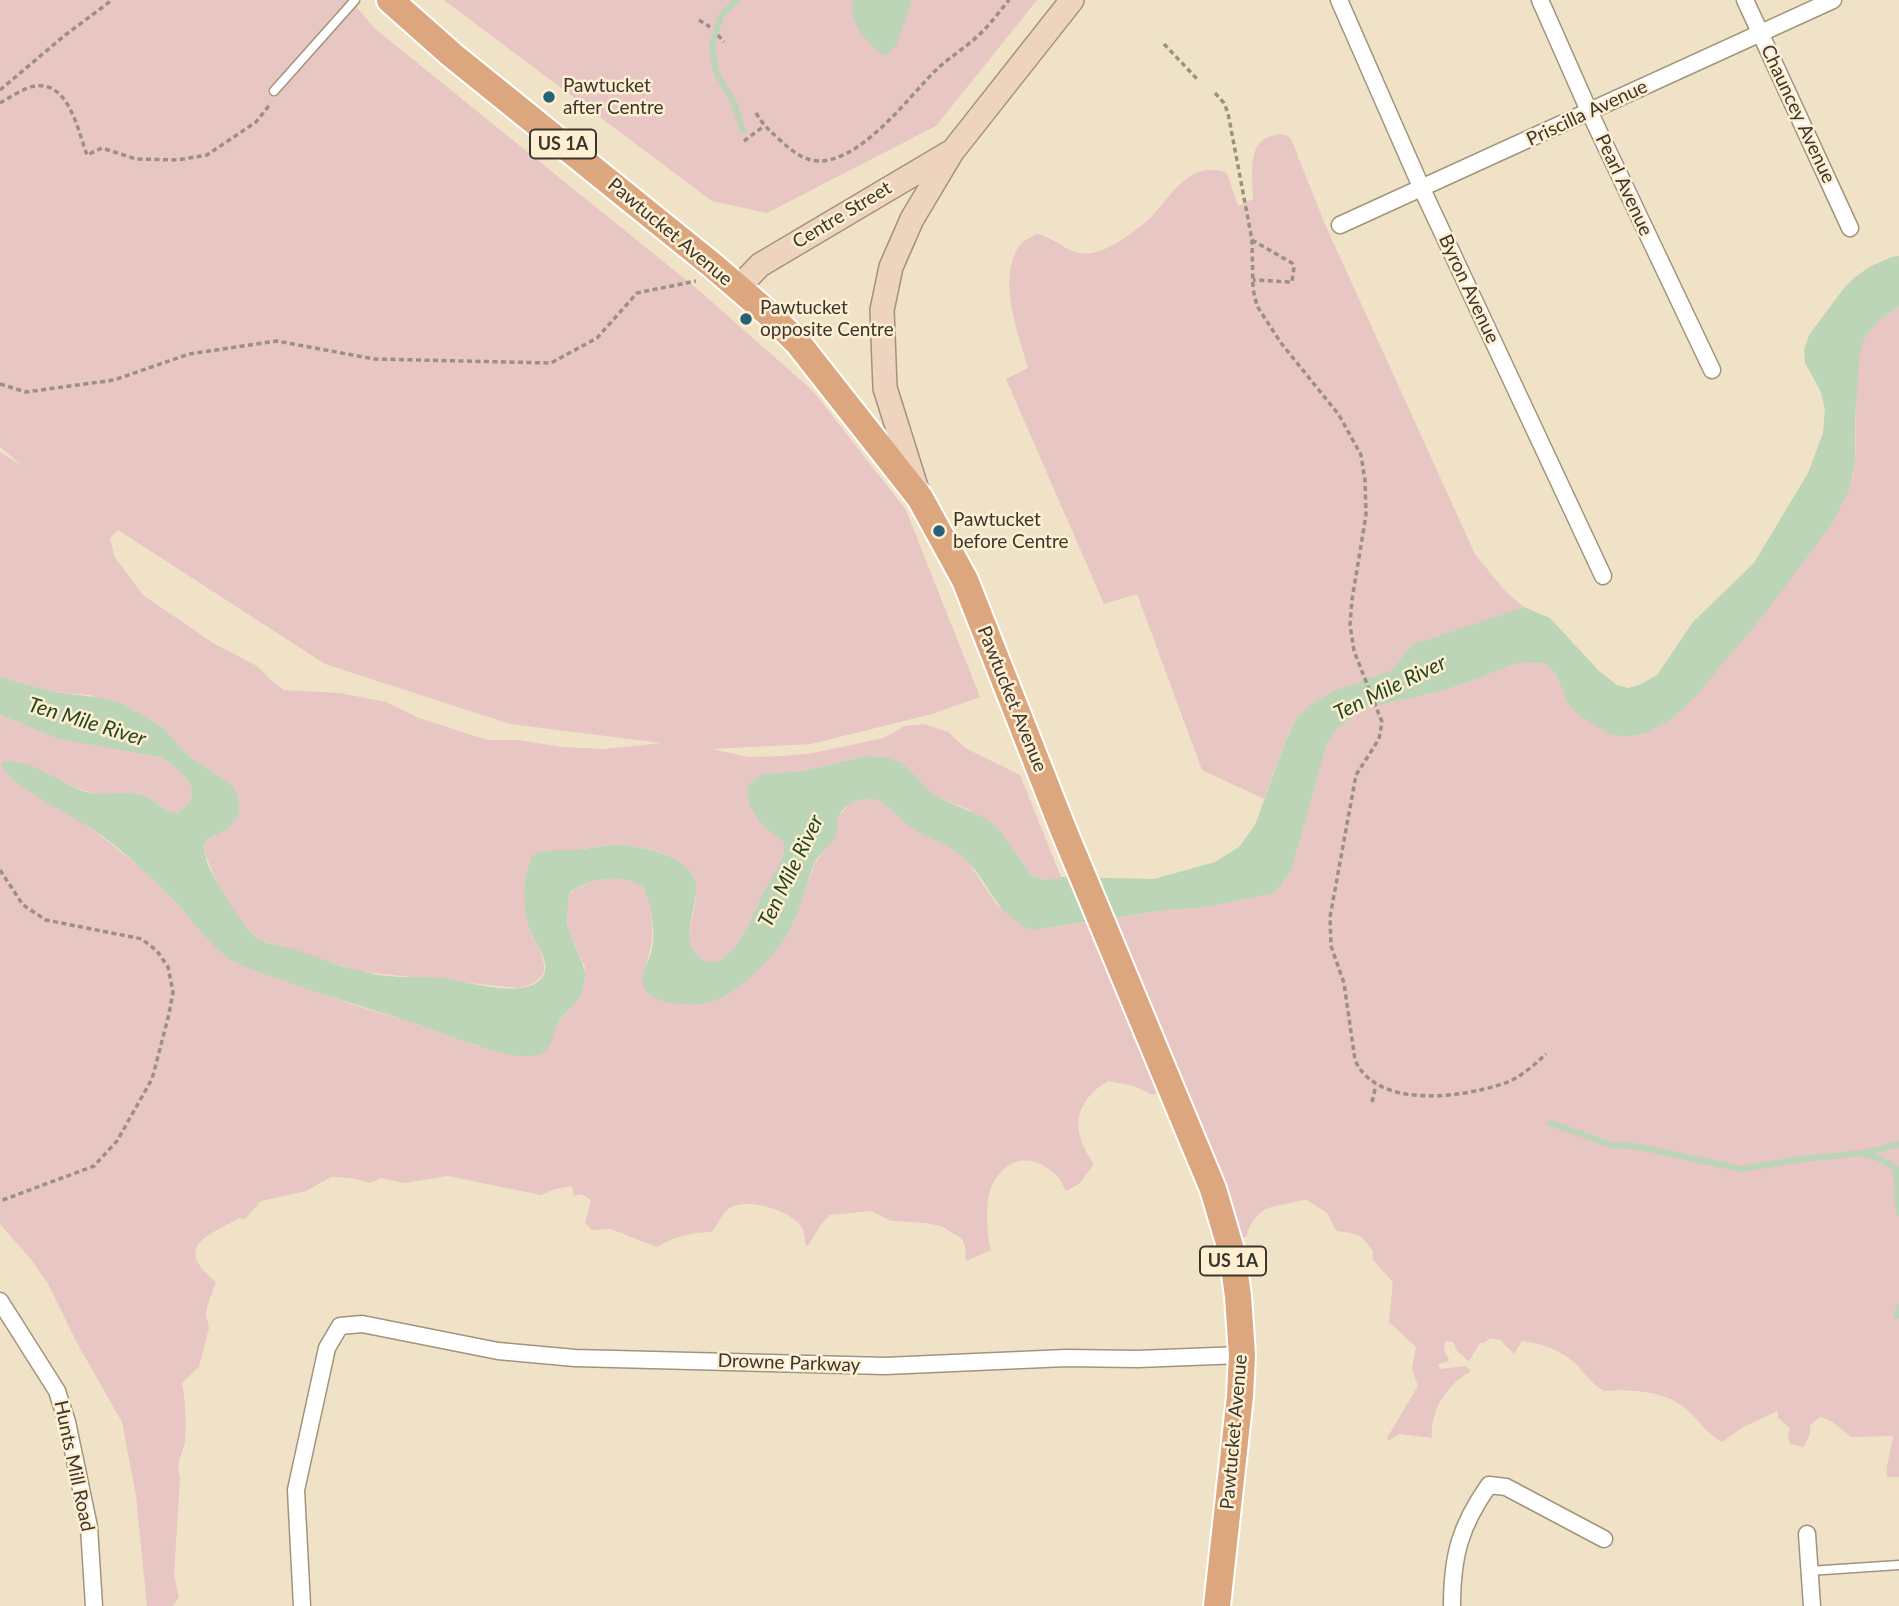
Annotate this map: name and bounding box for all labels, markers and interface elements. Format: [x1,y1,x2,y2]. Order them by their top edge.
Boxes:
street label: Chauncey Avenue [1756,41,1840,187]
place label: Pawtucket after Centre [563,75,663,119]
street label: Priscilla Avenue [1523,75,1651,151]
marker: Pawtucket after Centre [541,89,557,105]
road number: US 1A [530,130,596,159]
street label: Pearl Avenue [1591,131,1657,239]
street label: Pawtucket Avenue [603,173,737,291]
street label: Centre Street [788,177,896,253]
street label: Byron Avenue [1434,231,1504,347]
place label: Pawtucket opposite Centre [760,297,894,341]
marker: Pawtucket opposite Centre [738,311,754,327]
place label: Pawtucket before Centre [953,509,1068,553]
marker: Pawtucket before Centre [931,523,947,539]
street label: Pawtucket Avenue [972,623,1052,775]
water label: Ten Mile River [1330,650,1450,726]
water label: Ten Mile River [25,692,149,752]
water label: Ten Mile River [753,811,829,931]
road number: US 1A [1200,1246,1266,1276]
street label: Drowne Parkway [717,1349,861,1377]
street label: Pawtucket Avenue [1216,1354,1252,1510]
street label: Hunts Mill Road [49,1398,99,1534]

